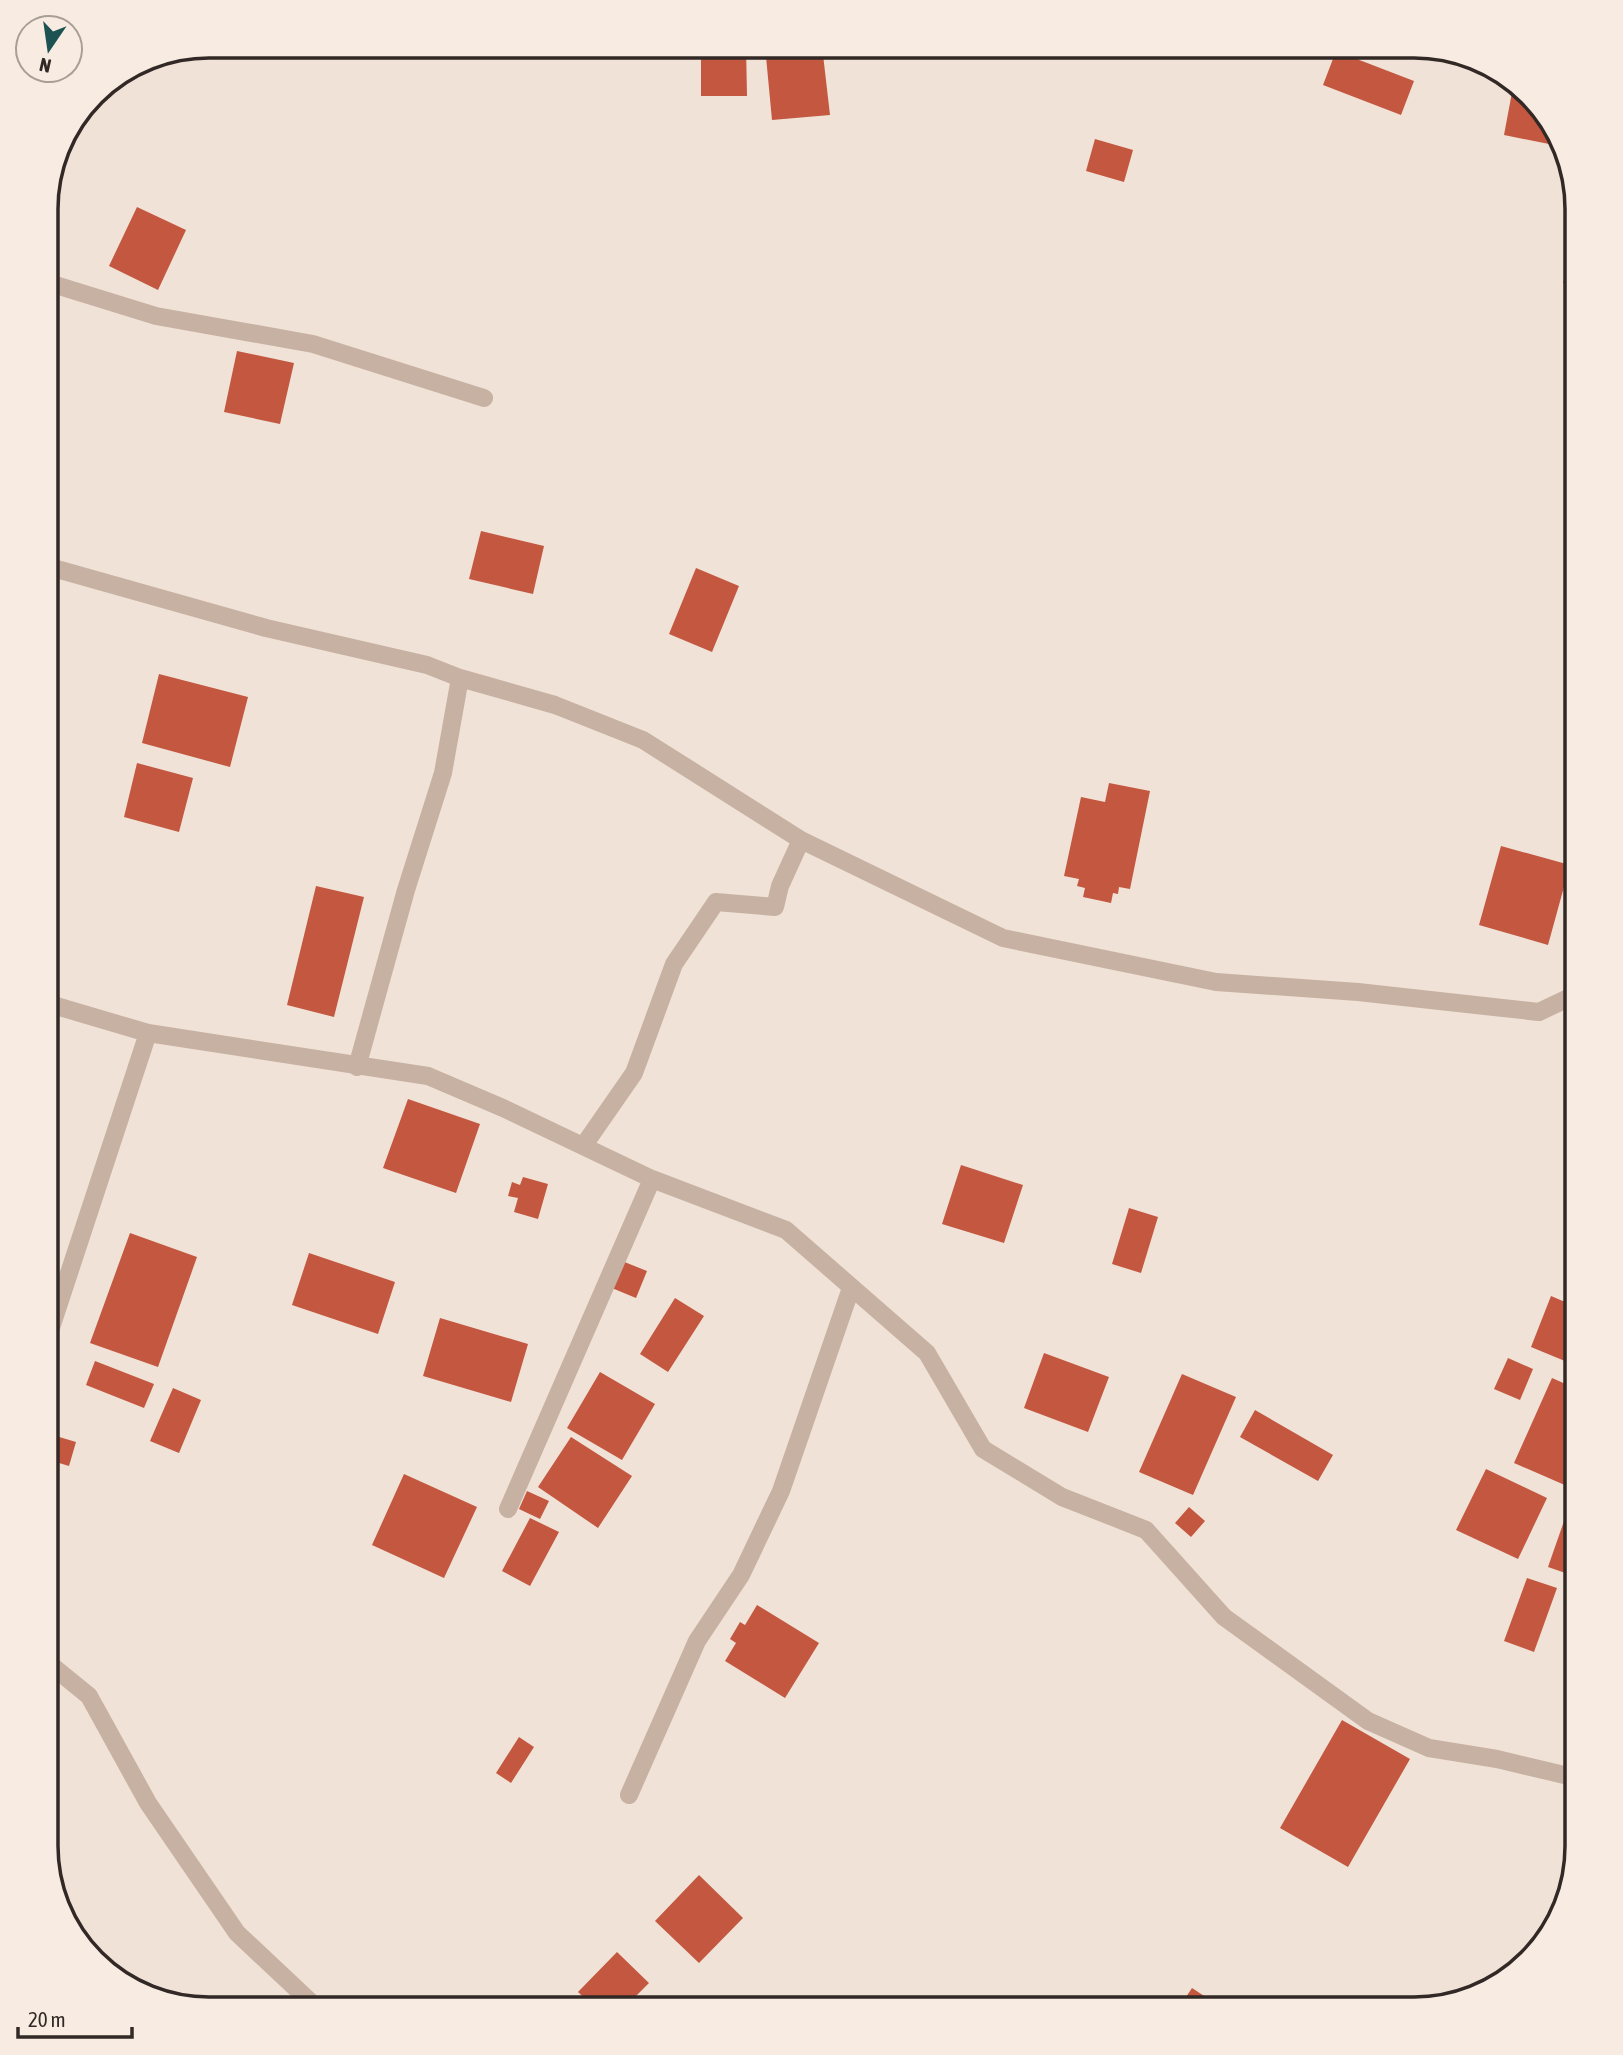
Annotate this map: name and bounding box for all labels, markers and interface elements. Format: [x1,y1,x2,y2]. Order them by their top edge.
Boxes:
north arrow [14,14,84,84]
text: N [37,54,53,78]
scale bar [18,1996,131,2040]
text: 20 m [28,2007,66,2031]

